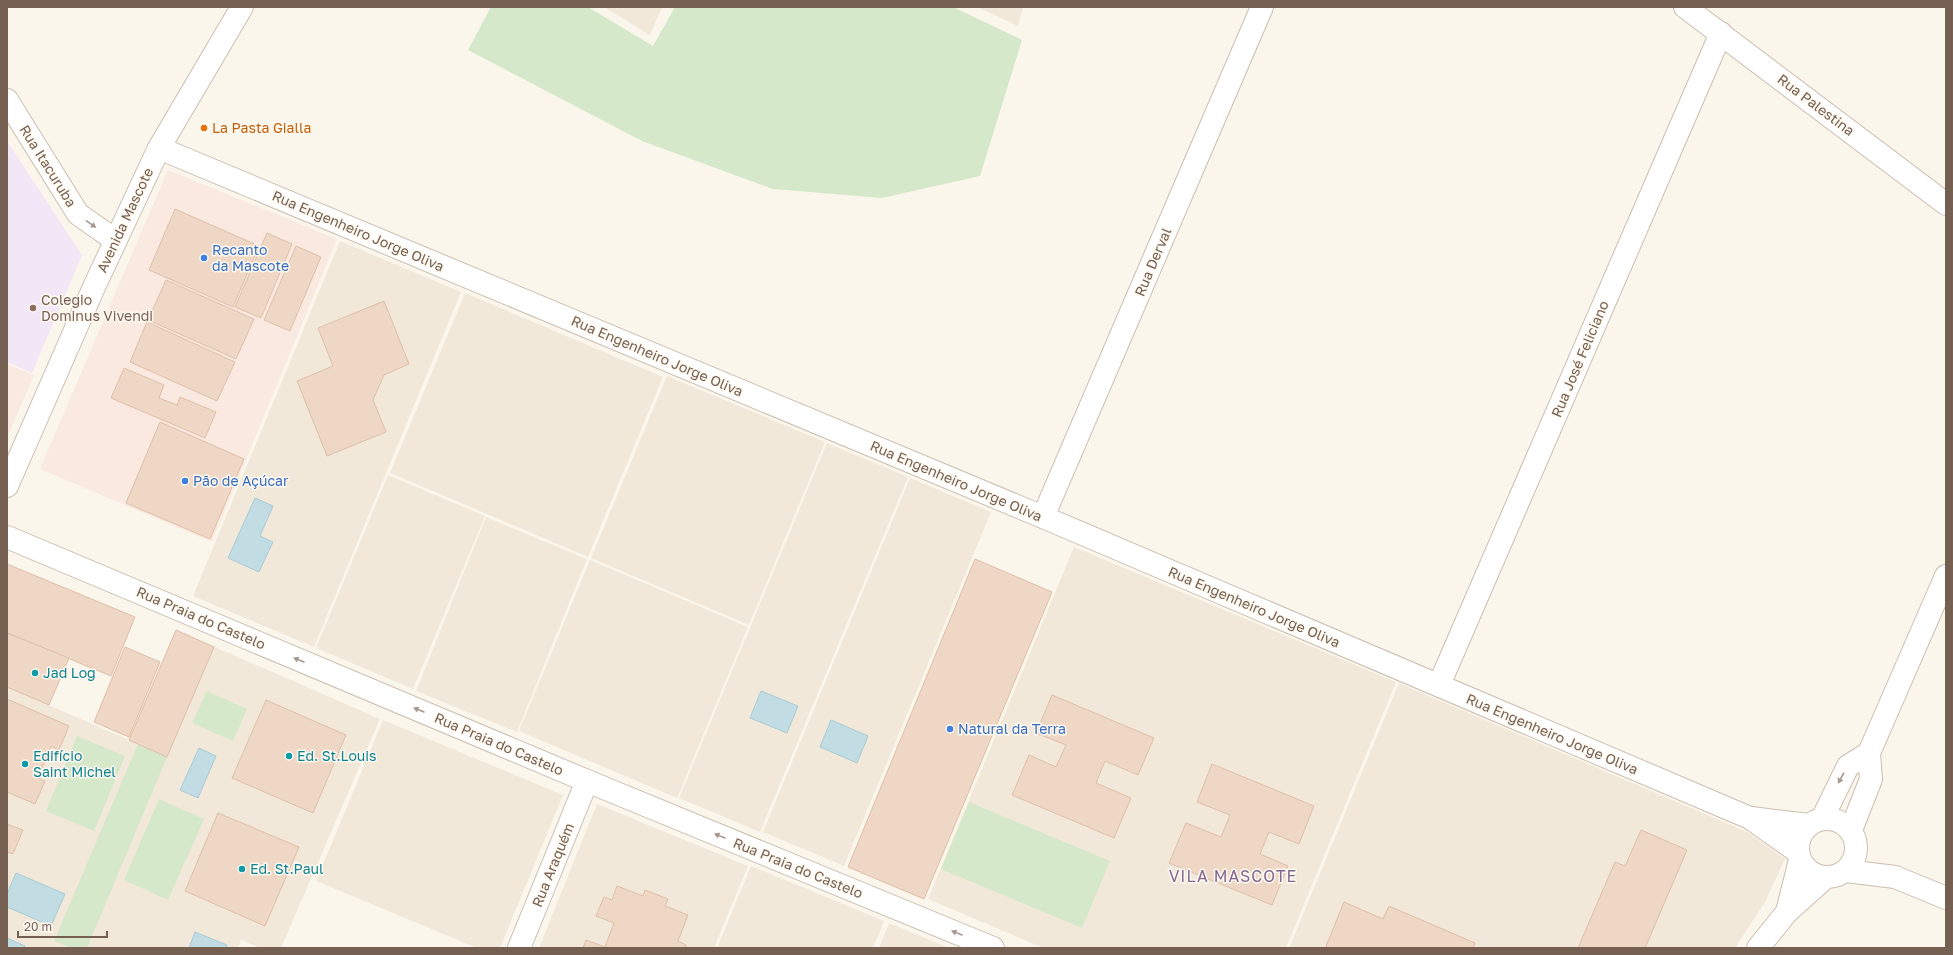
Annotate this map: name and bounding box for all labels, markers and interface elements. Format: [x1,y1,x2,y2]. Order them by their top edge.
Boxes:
street label: Rua Palestina [1775,70,1858,139]
place label: La Pasta Gialla [212,119,311,136]
street label: Rua Itacuruba [16,122,80,210]
marker: La Pasta Gialla [199,123,209,133]
street label: Avenida Mascote [93,165,156,275]
street label: Rua Engenheiro Jorge Oliva [270,187,447,275]
one-way arrow [86,220,97,228]
street label: Rua Derval [1131,225,1175,299]
place label: Recanto da Mascote [212,241,289,274]
marker: Recanto da Mascote [199,253,209,263]
place label: Colegio Dominus Vivendi [41,291,153,324]
street label: Rua José Feliciano [1547,298,1612,420]
marker: Colegio Dominus Vivendi [28,303,38,313]
street label: Rua Engenheiro Jorge Oliva [569,312,746,400]
street label: Rua Engenheiro Jorge Oliva [868,437,1045,525]
place label: Pão de Açúcar [193,472,289,489]
marker: Pão de Açúcar [180,476,190,486]
street label: Rua Engenheiro Jorge Oliva [1166,563,1343,651]
street label: Rua Praia do Castelo [134,583,268,652]
one-way arrow [294,657,305,663]
place label: Jad Log [43,664,96,681]
marker: Jad Log [30,668,40,678]
street label: Rua Engenheiro Jorge Oliva [1464,690,1641,778]
one-way arrow [412,707,424,713]
street label: Rua Praia do Castelo [432,709,566,778]
place label: Natural da Terra [958,720,1066,737]
marker: Natural da Terra [945,724,955,734]
place label: Edifício Saint Michel [33,747,116,780]
place label: Ed. St.Louis [297,747,377,764]
marker: Ed. St.Louis [284,751,294,761]
marker: Edifício Saint Michel [20,759,30,769]
one-way arrow [1837,772,1844,784]
street label: Rua Araquém [528,820,577,909]
one-way arrow [713,832,725,838]
street label: Rua Praia do Castelo [731,834,866,901]
place label: Ed. St.Paul [250,860,324,877]
marker: Ed. St.Paul [237,864,247,874]
district label: VILA MASCOTE [1169,866,1297,886]
scale bar [18,913,107,939]
text: 20 m [24,919,52,934]
one-way arrow [950,930,962,936]

